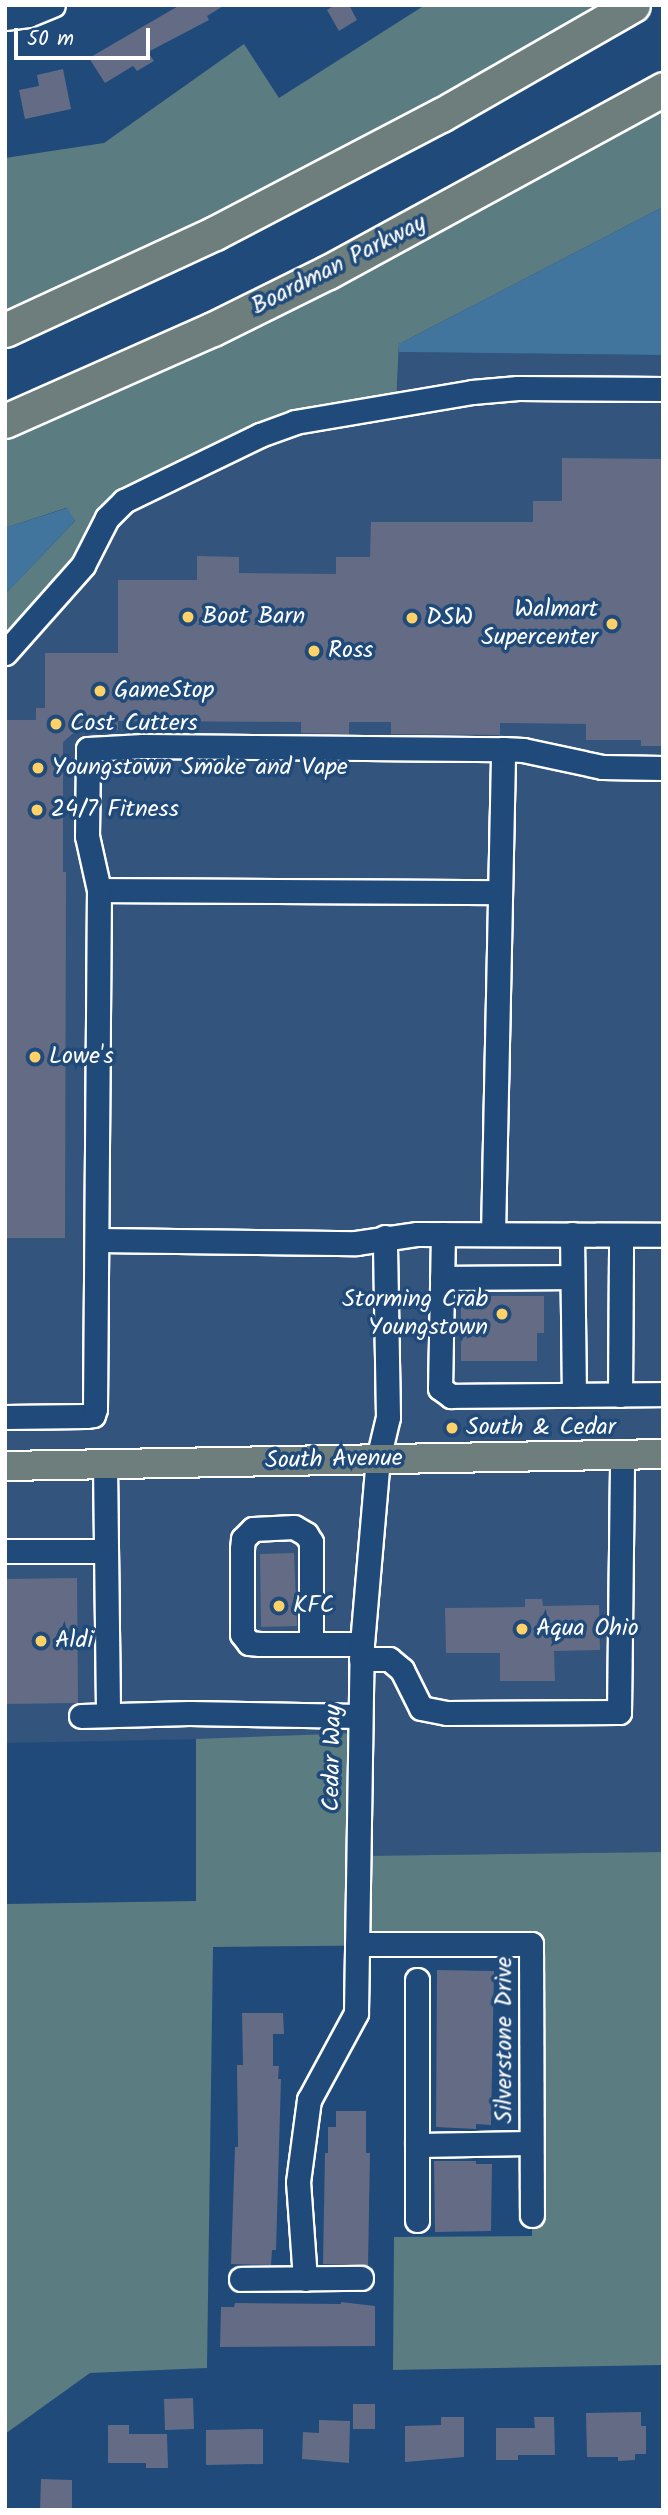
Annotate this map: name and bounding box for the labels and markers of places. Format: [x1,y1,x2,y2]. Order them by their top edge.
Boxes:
place label: Walmart Supercenter [481,596,598,652]
place label: Boot Barn [202,603,305,631]
place label: DSW [426,604,473,632]
marker: Boot Barn [180,609,196,625]
marker: DSW [404,610,420,626]
marker: Walmart Supercenter [604,616,620,632]
place label: Ross [328,637,373,665]
marker: Ross [306,643,322,659]
place label: GameStop [114,677,214,705]
marker: GameStop [92,683,108,699]
place label: Cost Cutters [70,710,198,738]
marker: Cost Cutters [48,716,64,732]
place label: Youngstown Smoke and Vape [52,754,348,782]
marker: Youngstown Smoke and Vape [30,760,46,776]
place label: 24/7 Fitness [51,796,179,824]
marker: 24/7 Fitness [29,802,45,818]
place label: Lowe's [49,1043,114,1071]
marker: Lowe's [27,1049,43,1065]
place label: Storming Crab Youngstown [342,1286,488,1342]
marker: Storming Crab Youngstown [494,1306,510,1322]
place label: South & Cedar [466,1414,616,1442]
marker: South & Cedar [444,1420,460,1436]
place label: KFC [293,1592,334,1620]
marker: KFC [271,1598,287,1614]
place label: Aqua Ohio [536,1615,639,1643]
marker: Aqua Ohio [514,1621,530,1637]
place label: Aldi [55,1627,93,1655]
marker: Aldi [33,1633,49,1649]

